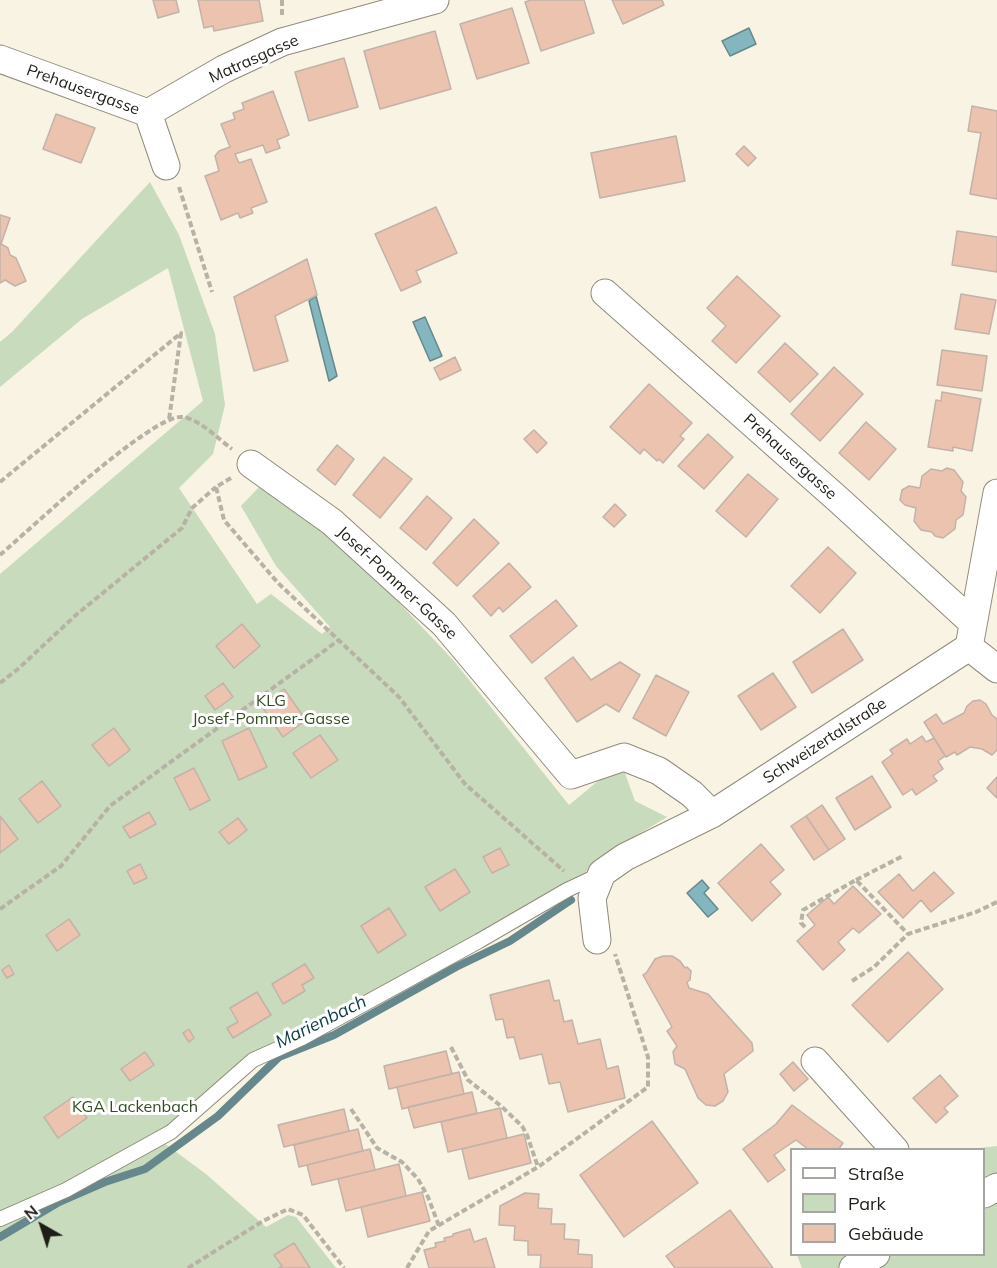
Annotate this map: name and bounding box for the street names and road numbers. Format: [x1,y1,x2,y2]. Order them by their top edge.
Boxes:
street label: Matrasgasse [206,31,302,87]
street label: Prehausergasse [24,61,142,119]
street label: Prehausergasse [739,410,841,504]
street label: Josef-Pommer-Gasse [333,522,461,644]
street label: Schweizertalstraße [760,694,890,788]

